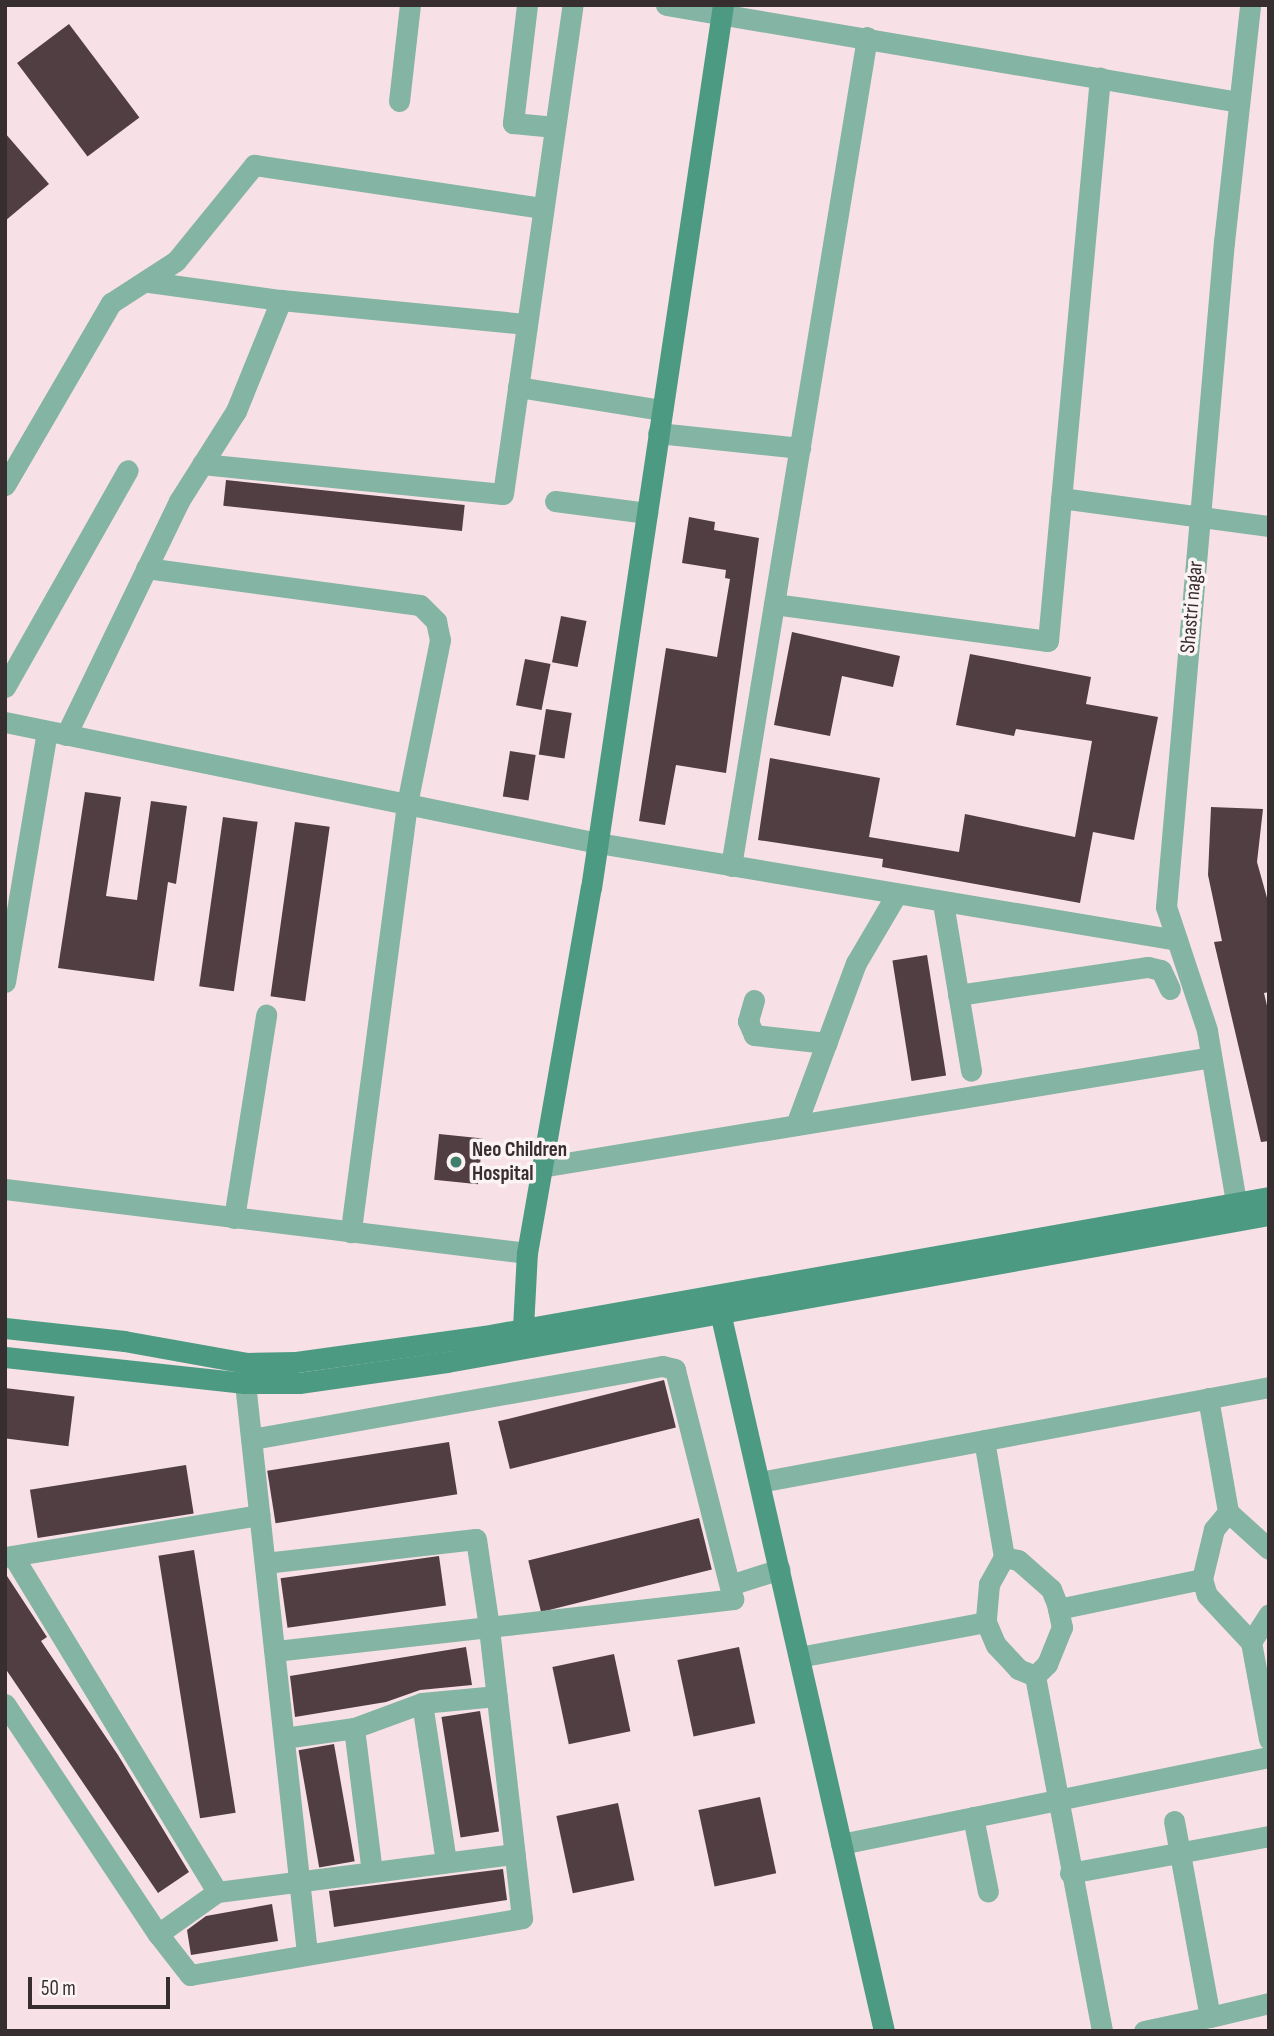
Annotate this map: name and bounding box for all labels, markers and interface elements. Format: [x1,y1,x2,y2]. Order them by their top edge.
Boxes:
street label: Shastri nagar [1175,560,1209,654]
place label: Neo Children Hospital [472,1137,567,1187]
marker: Neo Children Hospital [446,1152,466,1172]
scale bar [32,1962,173,2006]
text: 50 m [41,1976,76,2001]

